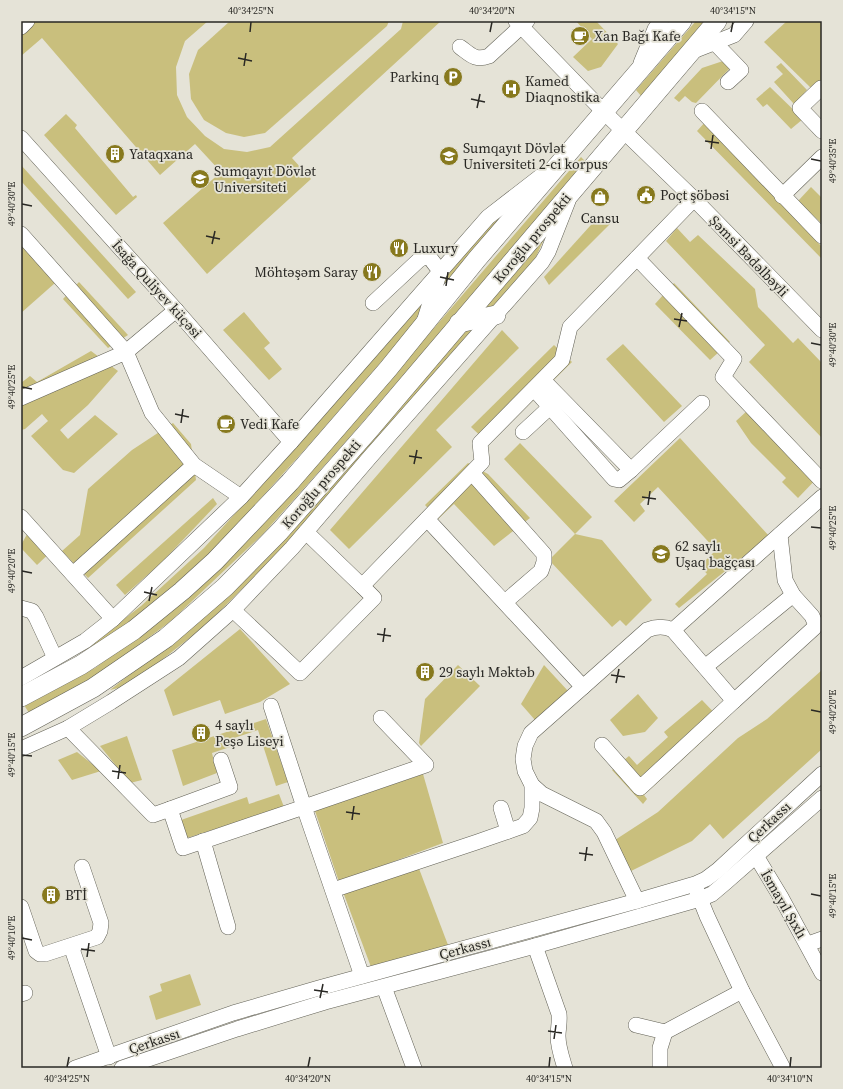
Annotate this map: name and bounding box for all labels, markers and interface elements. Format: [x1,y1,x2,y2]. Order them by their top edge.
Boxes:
text: 40°34'25"N [228,4,274,17]
text: 40°34'20"N [469,4,515,17]
text: 40°34'15"N [710,4,756,17]
cafe icon: Xan Bağı Kafe [569,25,591,47]
place label: Xan Bağı Kafe [594,26,681,46]
parking icon: Parkinq [442,66,464,88]
place label: Parkinq [390,67,439,87]
place label: Kamed Diaqnostika [525,71,601,107]
hospital icon: Kamed Diaqnostika [500,78,522,100]
place label: Sumqayıt Dövlət Universiteti 2-ci korpus [463,138,608,174]
text: 49°40'35"E [826,139,839,183]
building icon: Yataqxana [104,143,126,165]
place label: Yataqxana [129,144,194,164]
school or university icon: Sumqayıt Dövlət Universiteti 2-ci korpus [438,145,460,167]
place label: Sumqayıt Dövlət Universiteti [214,161,316,197]
school or university icon: Sumqayıt Dövlət Universiteti [189,168,211,190]
text: 49°40'30"E [5,182,18,226]
public building icon: Poçt şöbəsi [635,184,657,206]
place label: Poçt şöbəsi [660,185,730,205]
shop icon: Cansu [589,186,611,208]
street label: Koroğlu prospekti [488,189,576,287]
place label: Cansu [581,208,619,228]
street label: Şəmsi Bədəlbəyli [705,211,793,301]
street label: İsağa Quliyev küçəsi [107,236,207,342]
restaurant icon: Luxury [388,237,410,259]
place label: Luxury [413,238,459,258]
restaurant icon: Möhtəşəm Saray [361,261,383,283]
place label: Möhtəşəm Saray [255,262,359,282]
text: 49°40'30"E [826,323,839,367]
text: 49°40'25"E [5,365,18,409]
cafe icon: Vedi Kafe [215,413,237,435]
place label: Vedi Kafe [240,414,299,434]
street label: Koroğlu prospekti [277,435,365,533]
text: 49°40'25"E [826,506,839,550]
place label: 62 saylı Uşaq bağçası [675,536,755,572]
school or university icon: 62 saylı Uşaq bağçası [650,543,672,565]
text: 49°40'20"E [5,549,18,593]
building icon: 29 saylı Məktəb [414,661,436,683]
place label: 29 saylı Məktəb [439,662,535,682]
text: 49°40'20"E [826,690,839,734]
place label: 4 saylı Peşə Liseyi [215,715,284,751]
building icon: 4 saylı Peşə Liseyi [190,722,212,744]
text: 49°40'15"E [5,733,18,777]
street label: Çerkassı [743,797,795,847]
street label: İsmayıl Şıxlı [756,866,812,942]
text: 49°40'15"E [826,874,839,918]
building icon: BTİ [40,884,62,906]
place label: BTİ [65,885,87,905]
text: 49°40'10"E [5,916,18,960]
street label: Çerkassı [437,932,493,964]
street label: Çerkassı [126,1023,182,1059]
text: 40°34'25"N [44,1072,90,1085]
text: 40°34'20"N [285,1072,331,1085]
text: 40°34'15"N [526,1072,572,1085]
text: 40°34'10"N [767,1072,813,1085]

